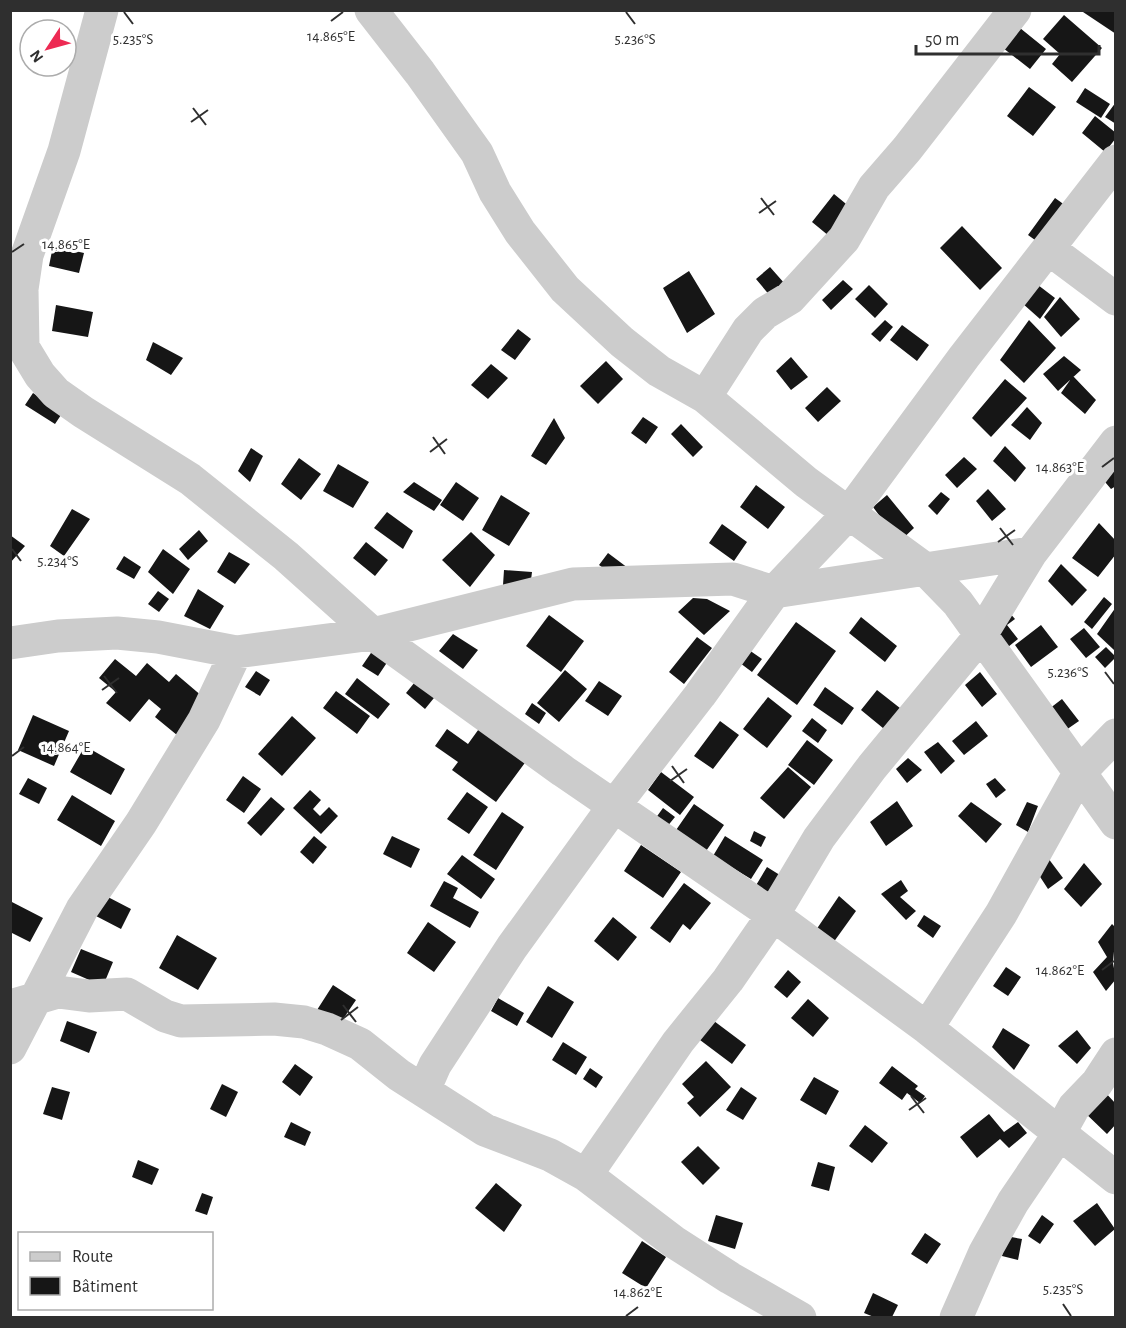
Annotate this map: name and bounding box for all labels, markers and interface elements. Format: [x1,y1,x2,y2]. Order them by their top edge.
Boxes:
north arrow [18,18,78,78]
scale bar [916,18,1099,56]
text: 14.865°E [307,29,355,44]
text: 50 m [925,31,959,49]
text: 5.235°S [113,32,153,47]
text: 5.236°S [614,32,656,47]
text: N [27,47,46,65]
text: 14.865°E [42,237,90,252]
text: 14.863°E [1036,460,1084,475]
text: 5.234°S [37,554,79,569]
text: 5.236°S [1047,665,1089,680]
text: 14.864°E [42,740,90,755]
text: 14.862°E [1036,963,1084,978]
legend [18,1232,213,1310]
text: Route [72,1248,113,1266]
text: Bâtiment [72,1278,138,1296]
text: 5.235°S [1043,1282,1083,1297]
text: 14.862°E [614,1285,662,1300]

